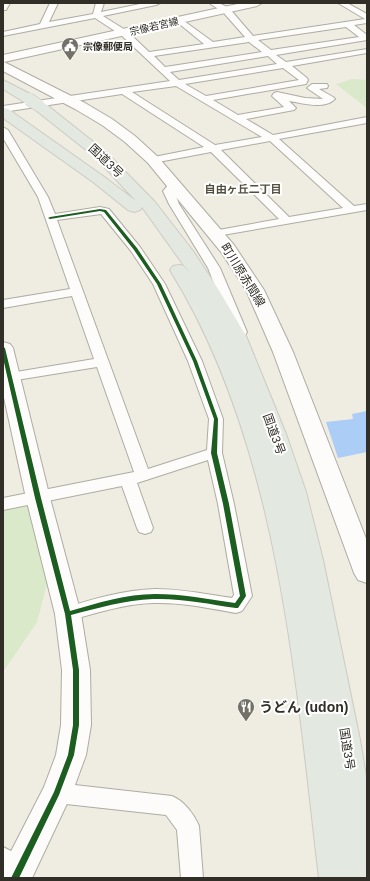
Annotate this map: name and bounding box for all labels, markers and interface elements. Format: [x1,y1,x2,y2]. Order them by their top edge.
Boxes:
street label: 宗像若宮線 [129,16,180,37]
public building icon: 宗像郵便局 [60,36,80,61]
place label: 宗像郵便局 [83,41,133,52]
street label: 国道3号 [86,141,126,181]
district label: 自由ヶ丘二丁目 [205,183,282,195]
street label: 町川原赤間線 [218,241,268,309]
street label: 国道3号 [260,412,288,456]
restaurant icon: うどん (udon) [236,697,256,722]
place label: うどん (udon) [259,699,348,715]
street label: 国道3号 [337,727,357,771]

